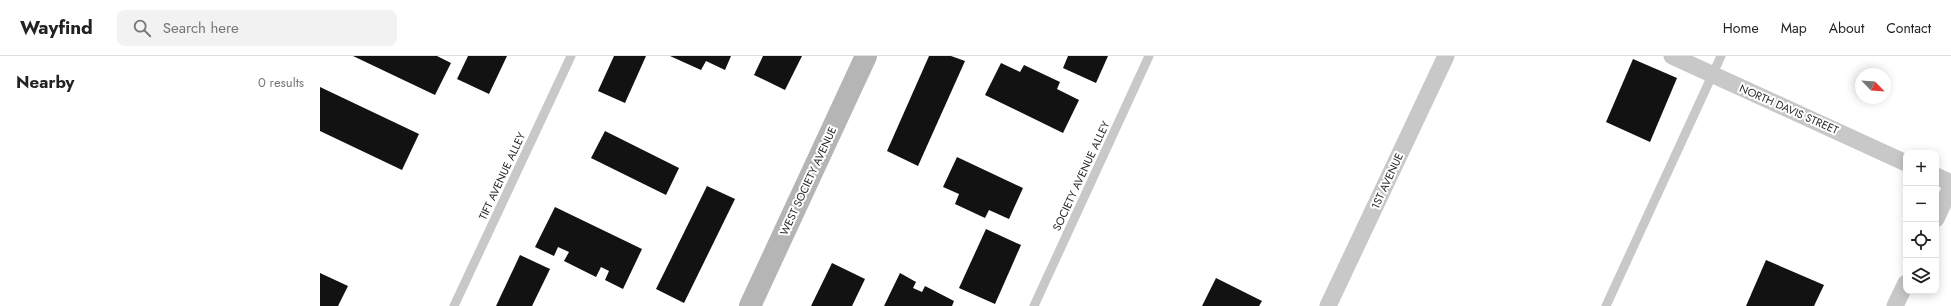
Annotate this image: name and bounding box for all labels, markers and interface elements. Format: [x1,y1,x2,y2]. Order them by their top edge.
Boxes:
search box [117,10,397,46]
text: Wayfind [20,14,93,41]
icon: search [131,17,153,39]
text: Search here [163,17,239,39]
text: Home [1723,18,1759,38]
text: Map [1781,18,1807,38]
text: About [1829,18,1864,38]
text: Contact [1886,18,1931,38]
north arrow [1855,68,1891,104]
text: Nearby [16,70,74,94]
text: 0 results [258,73,304,92]
street label: NORTH DAVIS STREET [1737,80,1841,138]
street label: SOCIETY AVENUE ALLEY [1048,118,1114,234]
street label: WEST SOCIETY AVENUE [776,124,840,238]
street label: TIFT AVENUE ALLEY [475,129,530,222]
street label: 1ST AVENUE [1367,150,1407,212]
map controls [1903,150,1939,294]
button: + [1903,150,1939,186]
button: − [1903,186,1939,222]
button: locate [1903,222,1939,258]
button: layers [1903,258,1939,294]

